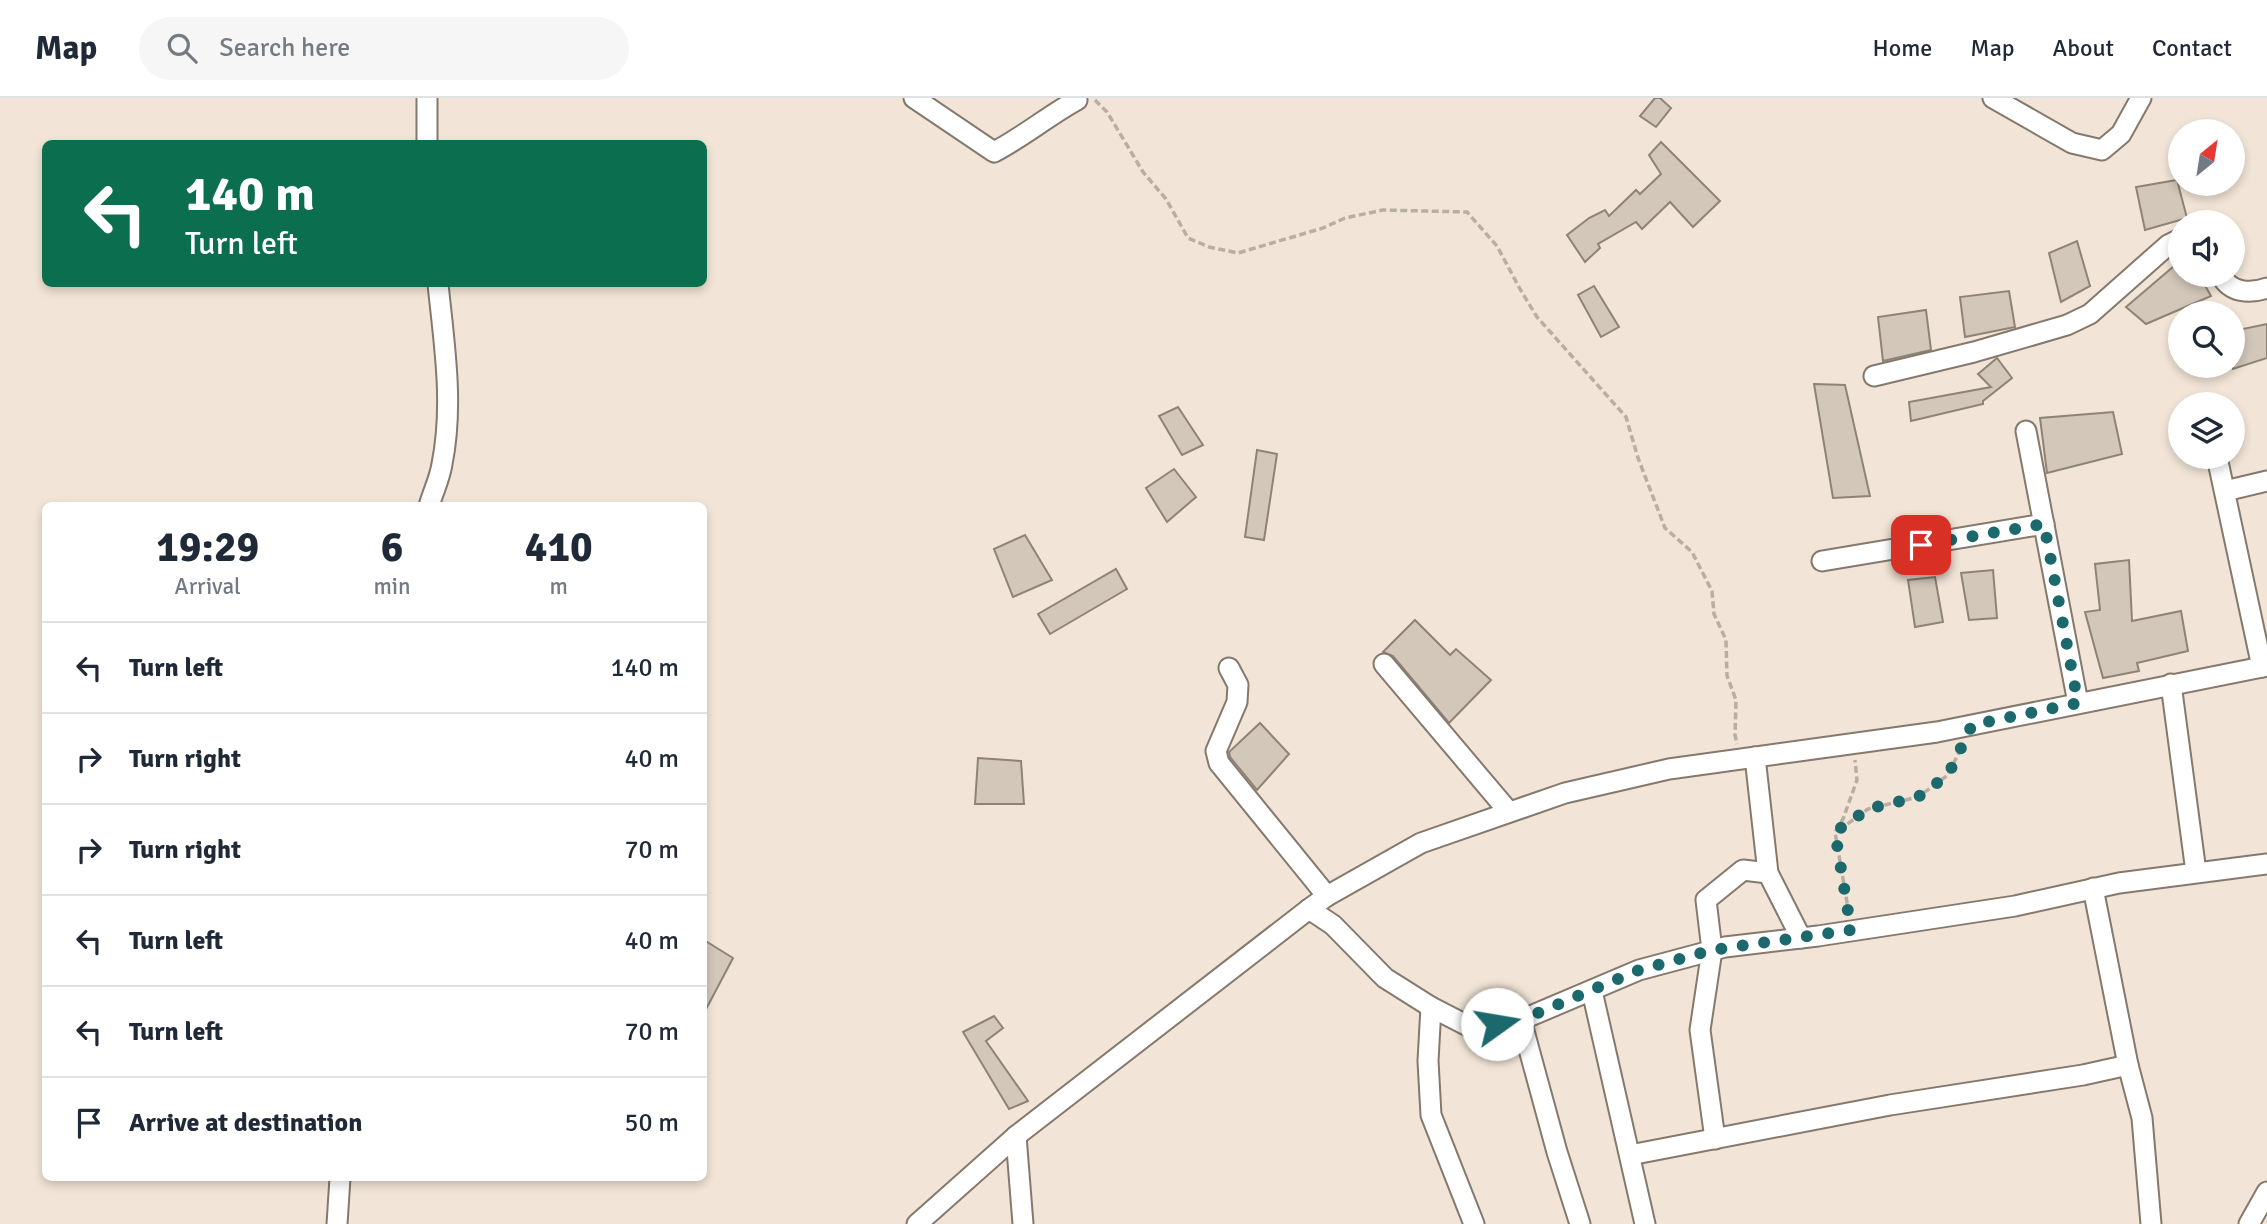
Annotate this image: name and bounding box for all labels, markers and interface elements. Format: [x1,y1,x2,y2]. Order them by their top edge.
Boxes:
search box [139,17,629,80]
text: Map [35,28,97,69]
icon: search [163,29,201,67]
text: Search here [219,32,350,64]
text: Home [1872,33,1932,63]
text: Map [1970,33,2015,63]
text: About [2053,33,2114,63]
text: Contact [2152,33,2232,63]
north arrow [2168,119,2245,196]
map controls [2168,119,2245,469]
text: 140 m [185,164,315,224]
icon: left [70,168,161,259]
button: sound [2168,210,2245,287]
text: Turn left [185,224,298,263]
button: search [2168,301,2245,378]
button: layers [2168,392,2245,469]
pin [1891,515,1951,575]
text: 19:29 [156,522,259,573]
text: 6 [381,522,403,573]
text: 410 [525,522,593,573]
icon: arrive [1902,526,1940,564]
text: Arrival [175,572,241,601]
text: min [373,572,411,601]
text: m [550,572,568,601]
icon: left [70,649,108,687]
text: Turn left [129,652,223,684]
text: 140 m [610,652,679,684]
icon: right [70,740,108,778]
text: Turn right [129,743,241,775]
text: 40 m [624,743,679,775]
icon: right [70,831,108,869]
text: Turn right [129,834,241,866]
text: 70 m [624,834,679,866]
icon: left [70,922,108,960]
text: Turn left [129,925,223,957]
text: 40 m [624,925,679,957]
position arrow [1460,987,1534,1061]
icon: left [70,1013,108,1051]
text: Turn left [129,1016,223,1048]
text: 70 m [624,1016,679,1048]
icon: arrive [70,1104,108,1142]
text: Arrive at destination [129,1107,362,1139]
text: 50 m [624,1107,679,1139]

